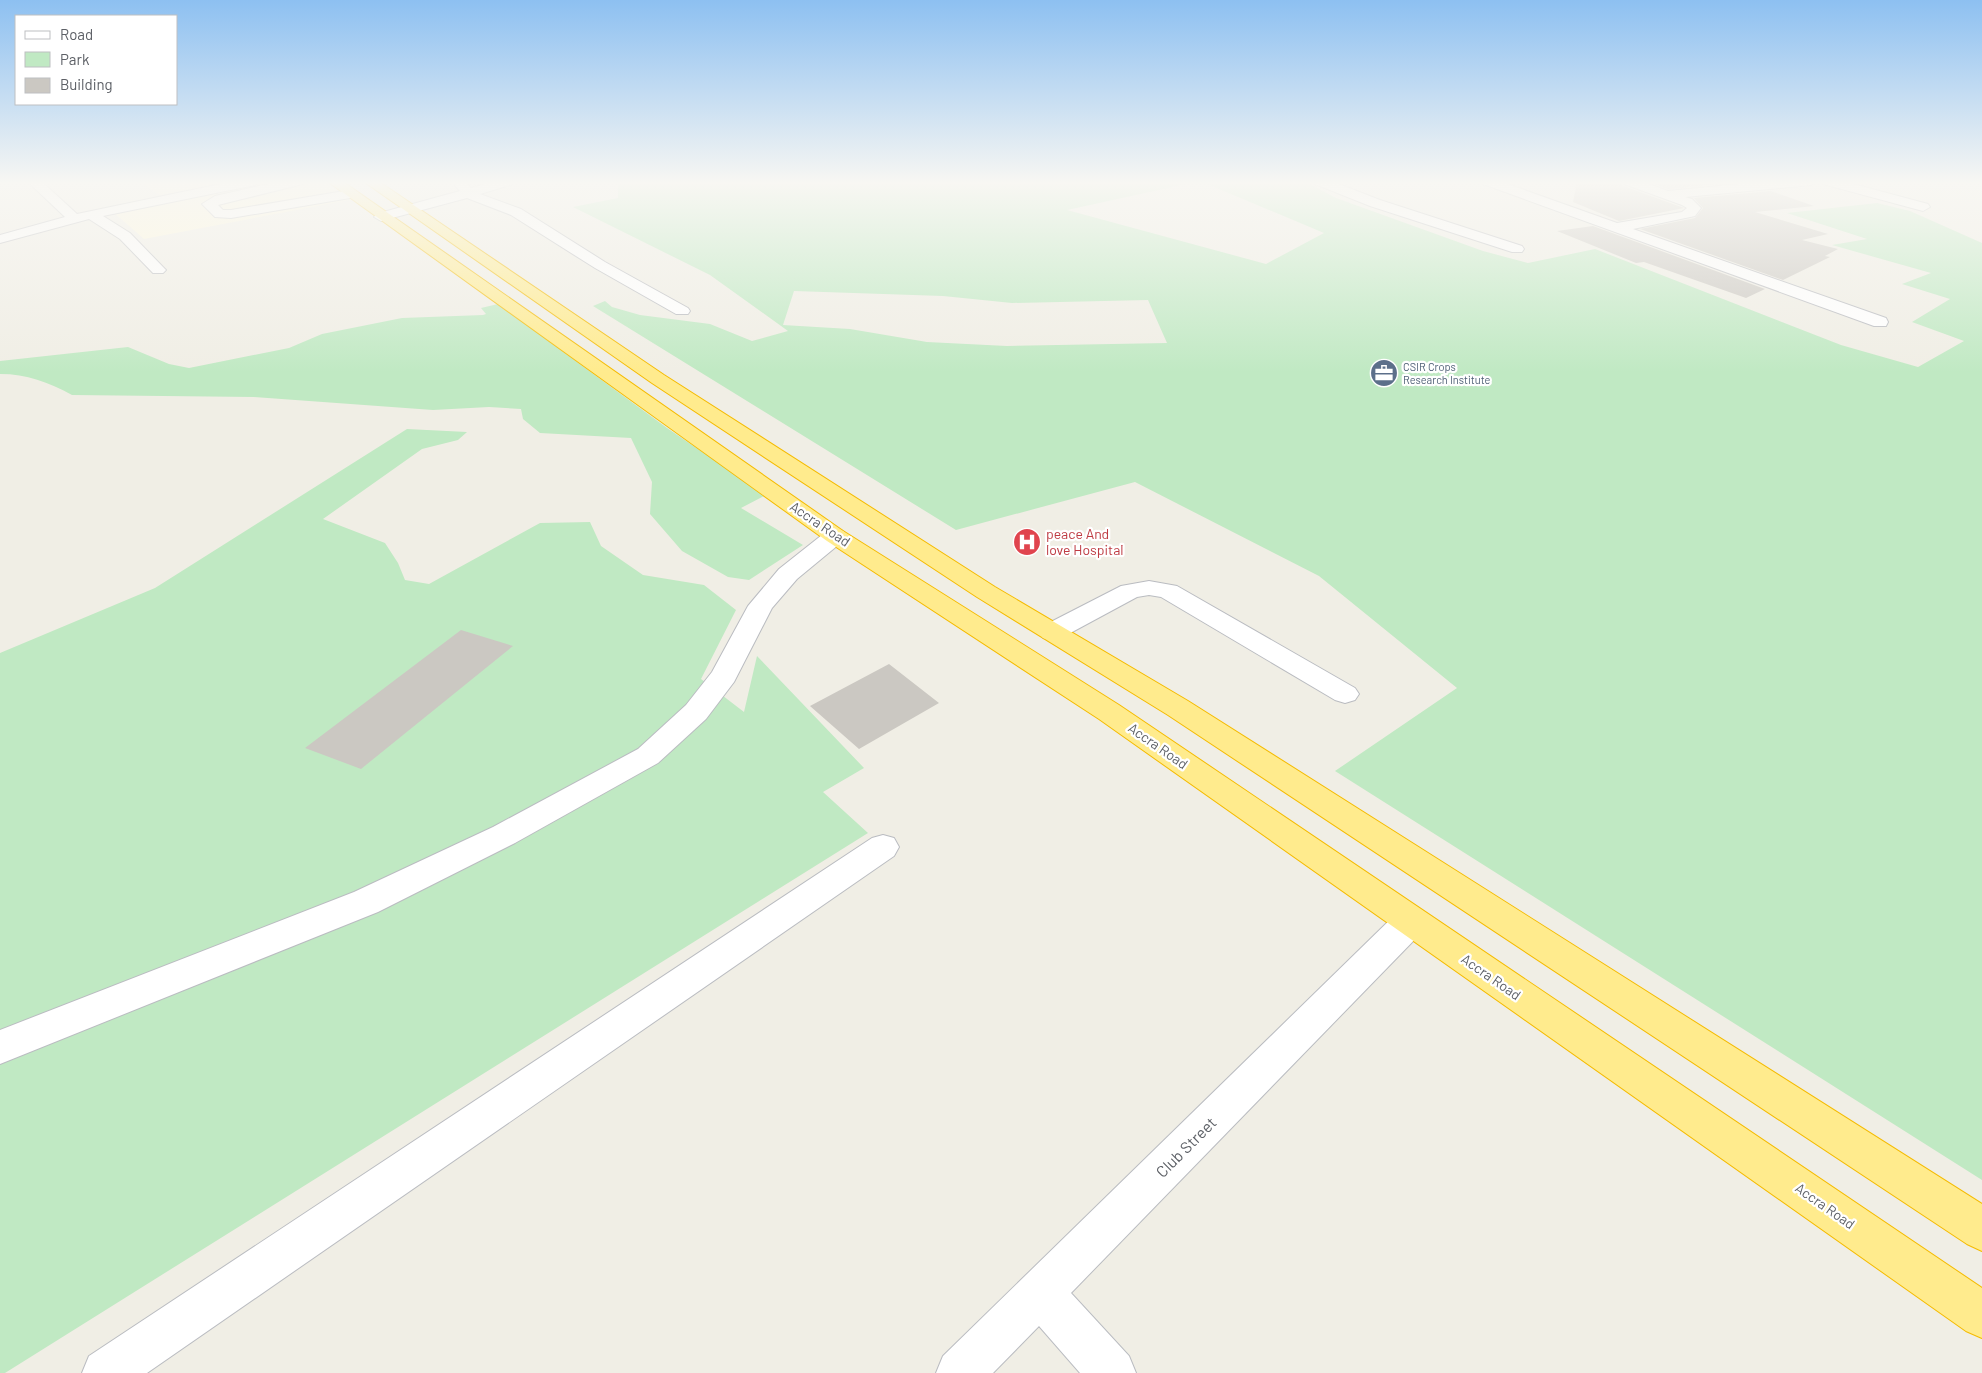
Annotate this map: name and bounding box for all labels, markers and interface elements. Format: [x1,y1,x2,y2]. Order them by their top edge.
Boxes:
legend [15,15,178,105]
text: Road [60,25,93,43]
text: Park [60,50,90,68]
text: Building [60,75,113,93]
office icon: CSIR Crops Research Institute [1369,358,1399,388]
place label: CSIR Crops Research Institute [1403,360,1491,386]
street label: Accra Road [787,497,854,550]
place label: peace And love Hospital [1046,525,1124,558]
hospital icon: peace And love Hospital [1012,527,1042,557]
street label: Accra Road [1125,719,1191,772]
street label: Accra Road [1458,950,1524,1003]
street label: Club Street [1151,1112,1220,1181]
street label: Accra Road [1792,1179,1858,1232]

